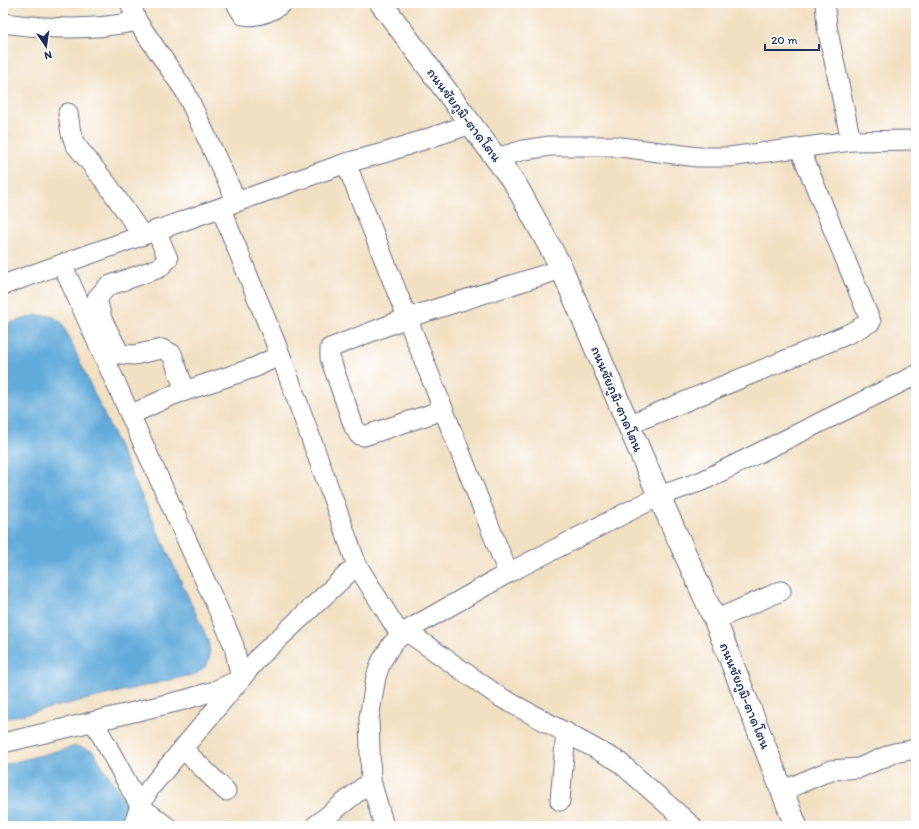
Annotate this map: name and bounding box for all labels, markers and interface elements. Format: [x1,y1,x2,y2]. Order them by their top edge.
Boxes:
north arrow [26,26,66,66]
scale bar [765,26,819,52]
text: 20 m [771,33,798,47]
text: N [43,48,53,62]
street label: ถนนชัยภูมิ-ตาดโตน [422,65,505,166]
street label: ถนนชัยภูมิ-ตาดโตน [586,343,647,455]
street label: ถนนชัยภูมิ-ตาดโตน [715,640,774,752]

